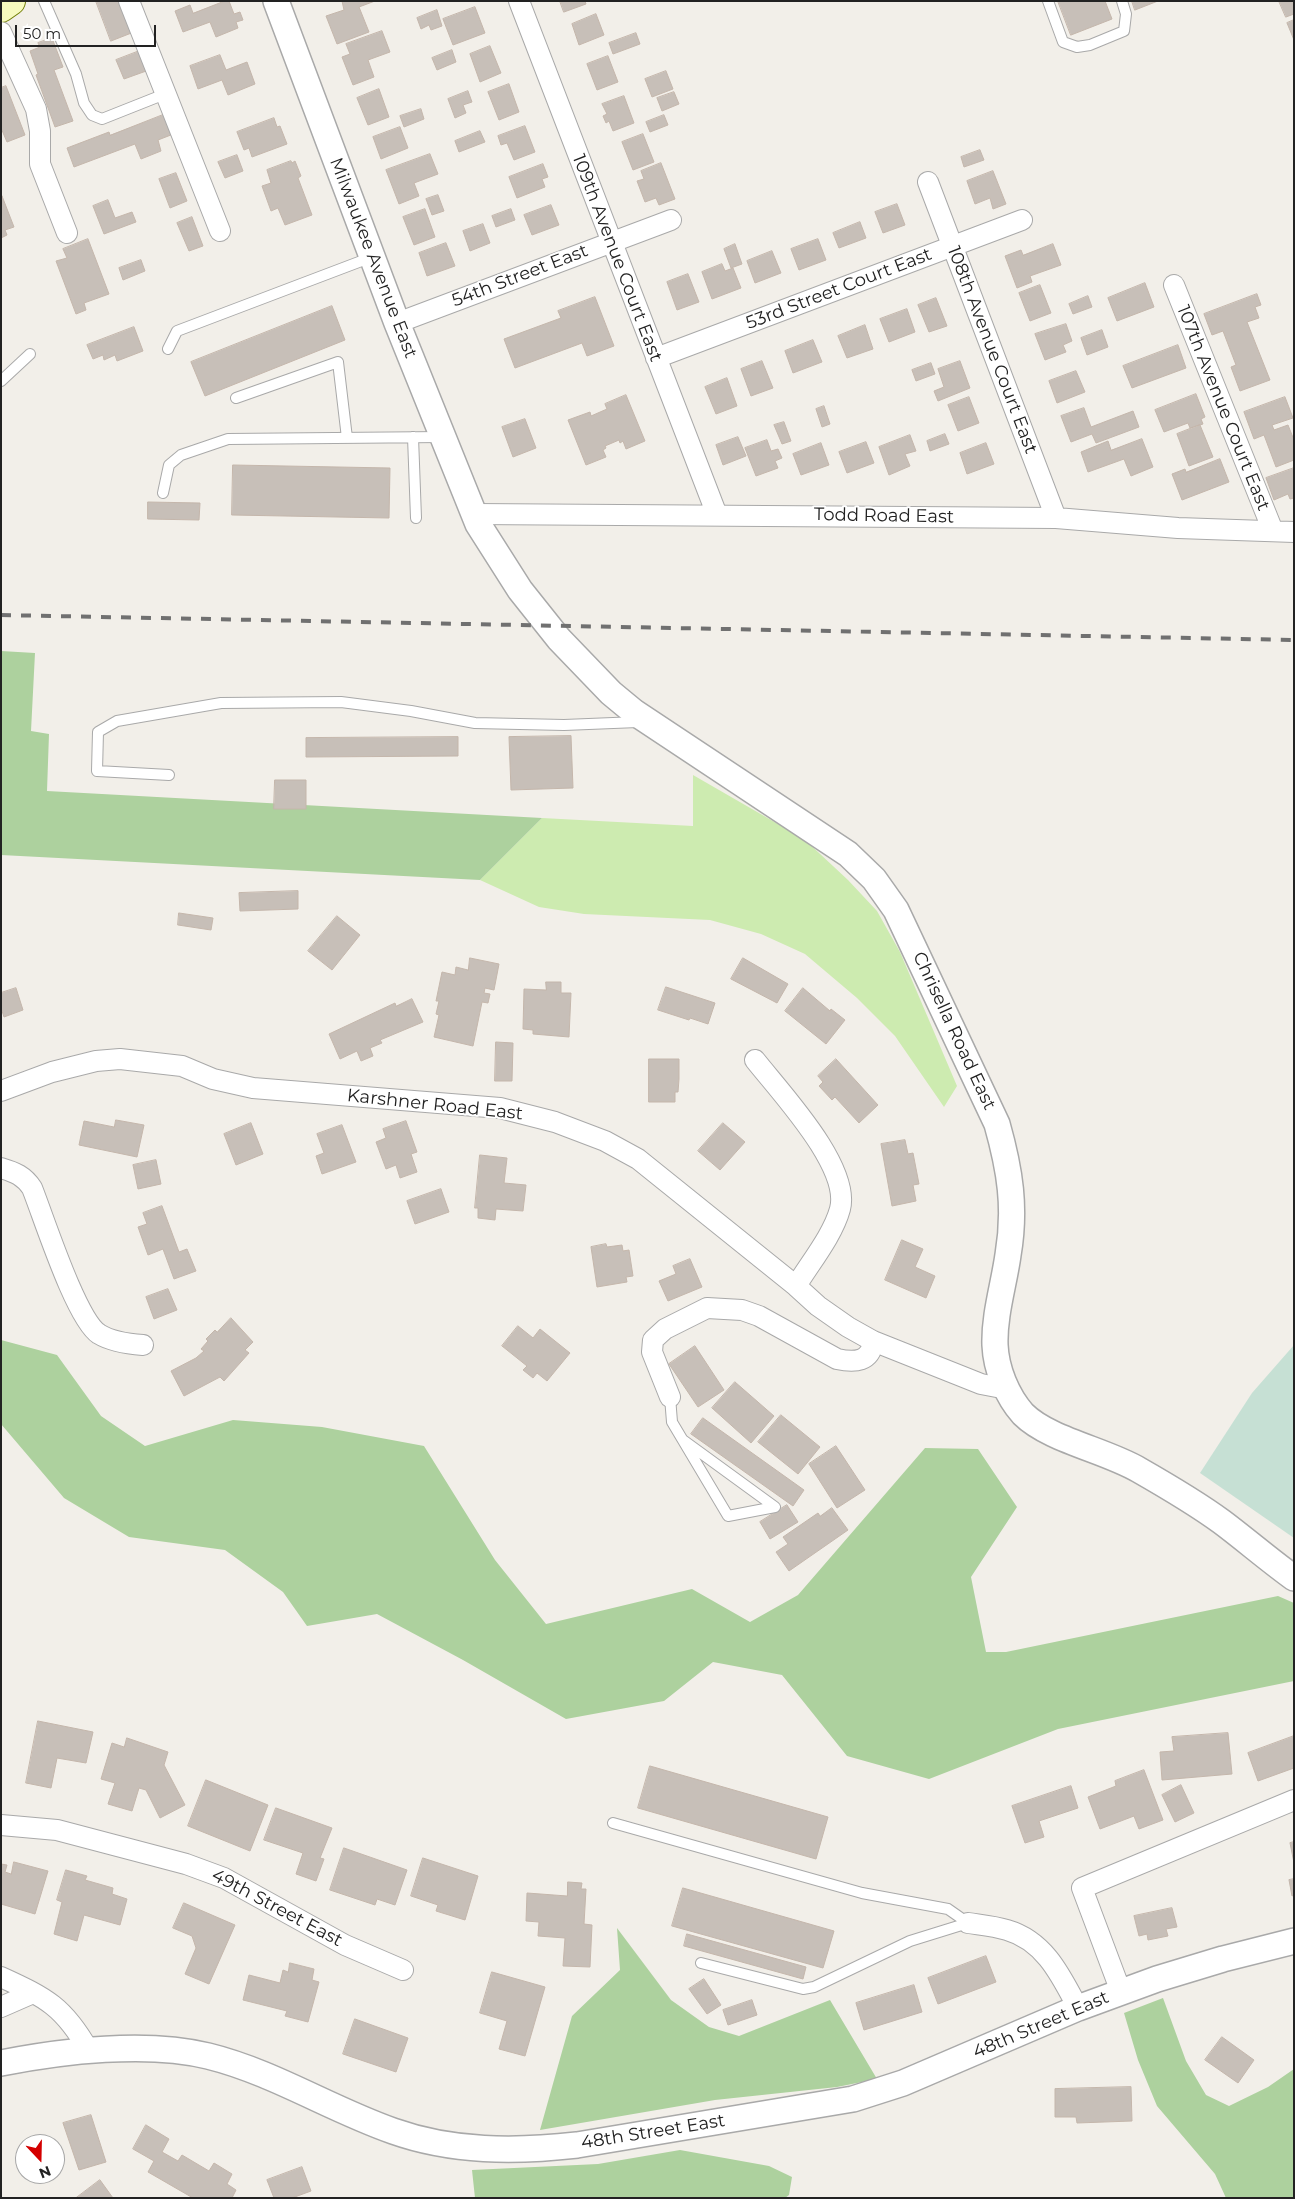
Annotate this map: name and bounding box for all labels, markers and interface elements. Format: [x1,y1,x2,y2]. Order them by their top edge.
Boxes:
scale bar [18,15,159,47]
text: 50 m [23,24,61,43]
street label: 109th Avenue Court East [567,151,667,365]
street label: Milwaukee Avenue East [325,155,421,361]
street label: 54th Street East [449,240,591,312]
street label: 108th Avenue Court East [942,243,1042,457]
street label: 53rd Street Court East [743,244,935,334]
street label: 107th Avenue Court East [1172,302,1274,514]
street label: Todd Road East [814,504,954,528]
street label: Chrisella Road East [908,949,1000,1113]
street label: Karshner Road East [346,1085,524,1125]
street label: 49th Street East [208,1864,346,1952]
street label: 48th Street East [970,1987,1112,2063]
street label: 48th Street East [579,2110,727,2154]
north arrow [15,2134,65,2184]
text: N [37,2162,54,2182]

